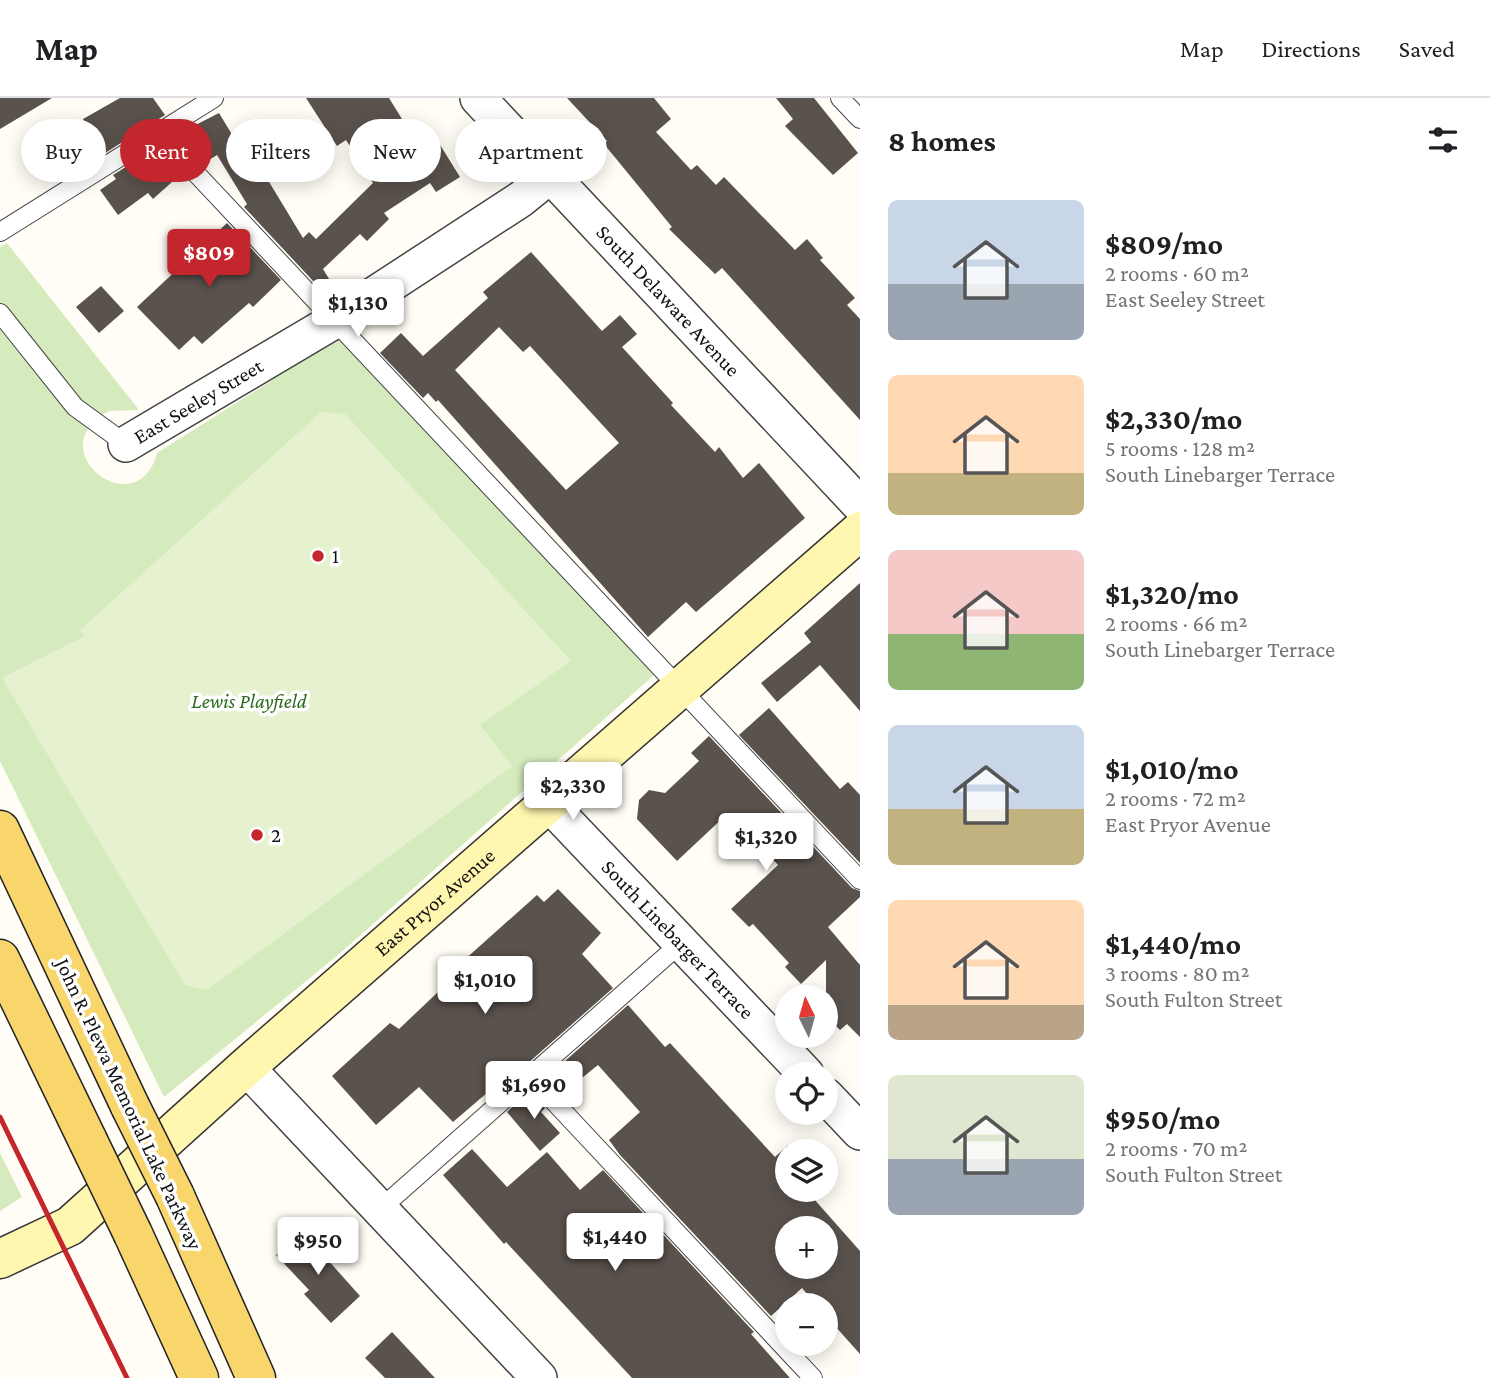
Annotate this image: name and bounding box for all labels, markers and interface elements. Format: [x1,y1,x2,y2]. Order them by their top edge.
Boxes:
text: Map [35,30,98,67]
text: Map [1180,35,1224,62]
text: Directions [1262,35,1361,62]
text: Saved [1399,35,1455,62]
chip: Buy [21,119,106,182]
chip: Rent [120,119,212,182]
chip: Filters [226,119,335,182]
chip: New [349,119,441,182]
chip: Apartment [455,119,607,182]
icon: filters [1424,121,1462,159]
text: 8 homes [888,124,996,157]
street label: South Delaware Avenue [591,220,745,381]
text: $809/mo [1105,227,1223,260]
icon: home [944,228,1028,312]
pin: $809 [168,230,250,289]
text: $809 [183,239,235,265]
text: 2 rooms · 60 m² [1105,260,1249,286]
pin: $1,130 [301,280,415,339]
text: East Seeley Street [1105,286,1265,312]
text: $1,130 [328,289,388,315]
street label: East Seeley Street [129,353,268,449]
text: $2,330/mo [1105,402,1242,435]
icon: home [944,403,1028,487]
text: 5 rooms · 128 m² [1105,435,1255,461]
text: South Linebarger Terrace [1105,461,1335,487]
place label: 1 [332,544,339,568]
marker: 1 [310,548,326,564]
text: $1,320/mo [1105,577,1239,610]
icon: home [944,578,1028,662]
text: 2 rooms · 66 m² [1105,610,1248,636]
text: South Linebarger Terrace [1105,636,1335,662]
park label: Lewis Playfield [191,689,308,713]
text: $1,010/mo [1105,752,1239,785]
icon: home [944,753,1028,837]
pin: $2,330 [516,762,630,822]
text: $2,330 [540,772,606,798]
text: 2 rooms · 72 m² [1105,785,1246,811]
text: East Pryor Avenue [1105,811,1271,837]
pin: $1,320 [709,814,823,873]
place label: 2 [271,823,281,847]
text: $1,320 [734,823,798,849]
marker: 2 [249,827,265,843]
street label: East Pryor Avenue [370,843,500,961]
street label: South Linebarger Terrace [597,855,759,1024]
text: $1,440/mo [1105,927,1241,960]
icon: home [944,928,1028,1012]
street label: John R. Plewa Memorial Lake Parkway [50,953,207,1254]
pin: $1,010 [428,956,542,1016]
text: 3 rooms · 80 m² [1105,960,1250,986]
text: $1,010 [454,966,516,992]
north arrow [775,985,838,1048]
map controls [775,985,838,1356]
text: South Fulton Street [1105,986,1282,1012]
pin: $1,690 [477,1062,591,1121]
button: locate [775,1062,838,1125]
text: $1,690 [502,1071,566,1097]
text: $950/mo [1105,1102,1220,1135]
icon: home [944,1103,1028,1187]
text: 2 rooms · 70 m² [1105,1135,1248,1161]
button: layers [775,1139,838,1202]
text: South Fulton Street [1105,1161,1282,1187]
pin: $1,440 [558,1214,672,1273]
button: + [775,1216,838,1279]
pin: $950 [277,1218,359,1277]
text: $1,440 [583,1223,647,1249]
text: $950 [294,1227,342,1253]
button: − [775,1293,838,1356]

